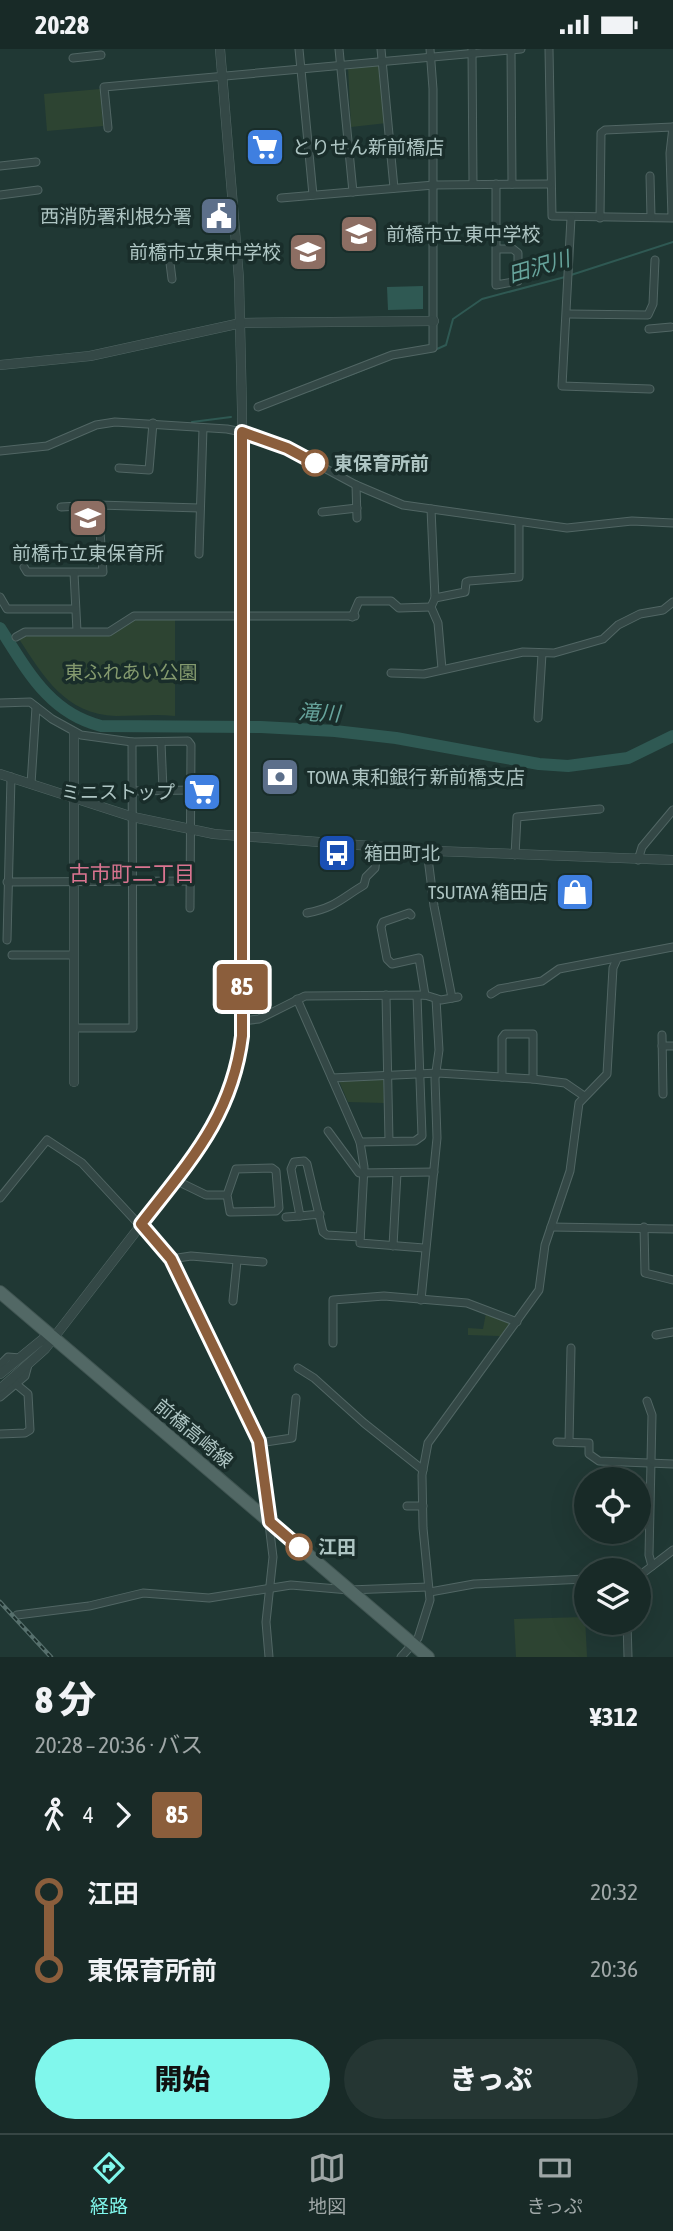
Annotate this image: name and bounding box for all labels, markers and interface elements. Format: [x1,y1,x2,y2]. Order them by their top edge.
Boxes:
text: 20:28 [35,10,89,40]
supermarket icon: とりせん新前橋店 [244,126,286,168]
place label: とりせん新前橋店 [292,136,444,158]
public building icon: 西消防署利根分署 [198,195,240,237]
place label: 西消防署利根分署 [40,205,192,227]
school or university icon: 前橋市立 東中学校 [338,213,380,255]
place label: 前橋市立 東中学校 [386,223,541,245]
school or university icon: 前橋市立東中学校 [287,231,329,273]
place label: 前橋市立東中学校 [129,241,281,263]
water label: 田沢川 [505,245,574,286]
marker: 東保育所前 [302,450,328,476]
place label: 東保育所前 [334,452,429,474]
school or university icon: 前橋市立東保育所 [67,497,109,539]
place label: 前橋市立東保育所 [12,542,164,564]
park label: 東ふれあい公園 [64,661,198,683]
water label: 滝川 [297,699,343,725]
bank icon: TOWA 東和銀行 新前橋支店 [259,756,301,798]
place label: TOWA 東和銀行 新前橋支店 [307,766,525,788]
supermarket icon: ミニストップ [181,771,223,813]
place label: ミニストップ [61,781,175,803]
bus stop icon: 箱田町北 [316,832,358,874]
place label: 箱田町北 [364,842,440,864]
district label: 古市町二丁目 [69,861,195,885]
shop icon: TSUTAYA 箱田店 [554,871,596,913]
place label: TSUTAYA 箱田店 [428,881,548,903]
line badge: 85 [210,964,274,1010]
text: 85 [231,973,253,1000]
street label: 前橋高崎線 [151,1394,237,1472]
map controls [574,1467,651,1635]
button: locate [574,1467,651,1544]
marker: 江田 [286,1534,312,1560]
place label: 江田 [318,1536,356,1558]
button: layers [574,1558,651,1635]
text: 8 分 [35,1678,96,1721]
text: ¥312 [590,1702,638,1732]
text: 20:28 – 20:36 · バス [35,1732,203,1758]
icon: walk [35,1796,73,1834]
icon: forward [104,1796,142,1834]
text: 85 [166,1801,188,1828]
text: 4 [83,1802,94,1828]
text: 江田 [87,1879,139,1909]
text: 20:32 [590,1879,638,1905]
text: 東保育所前 [87,1956,217,1986]
text: 20:36 [590,1956,638,1982]
button: 開始 [35,2039,330,2119]
button: きっぷ [344,2039,638,2119]
tab: 経路 [90,2149,128,2218]
tab: 地図 [308,2149,346,2218]
tab: きっぷ [527,2149,583,2218]

